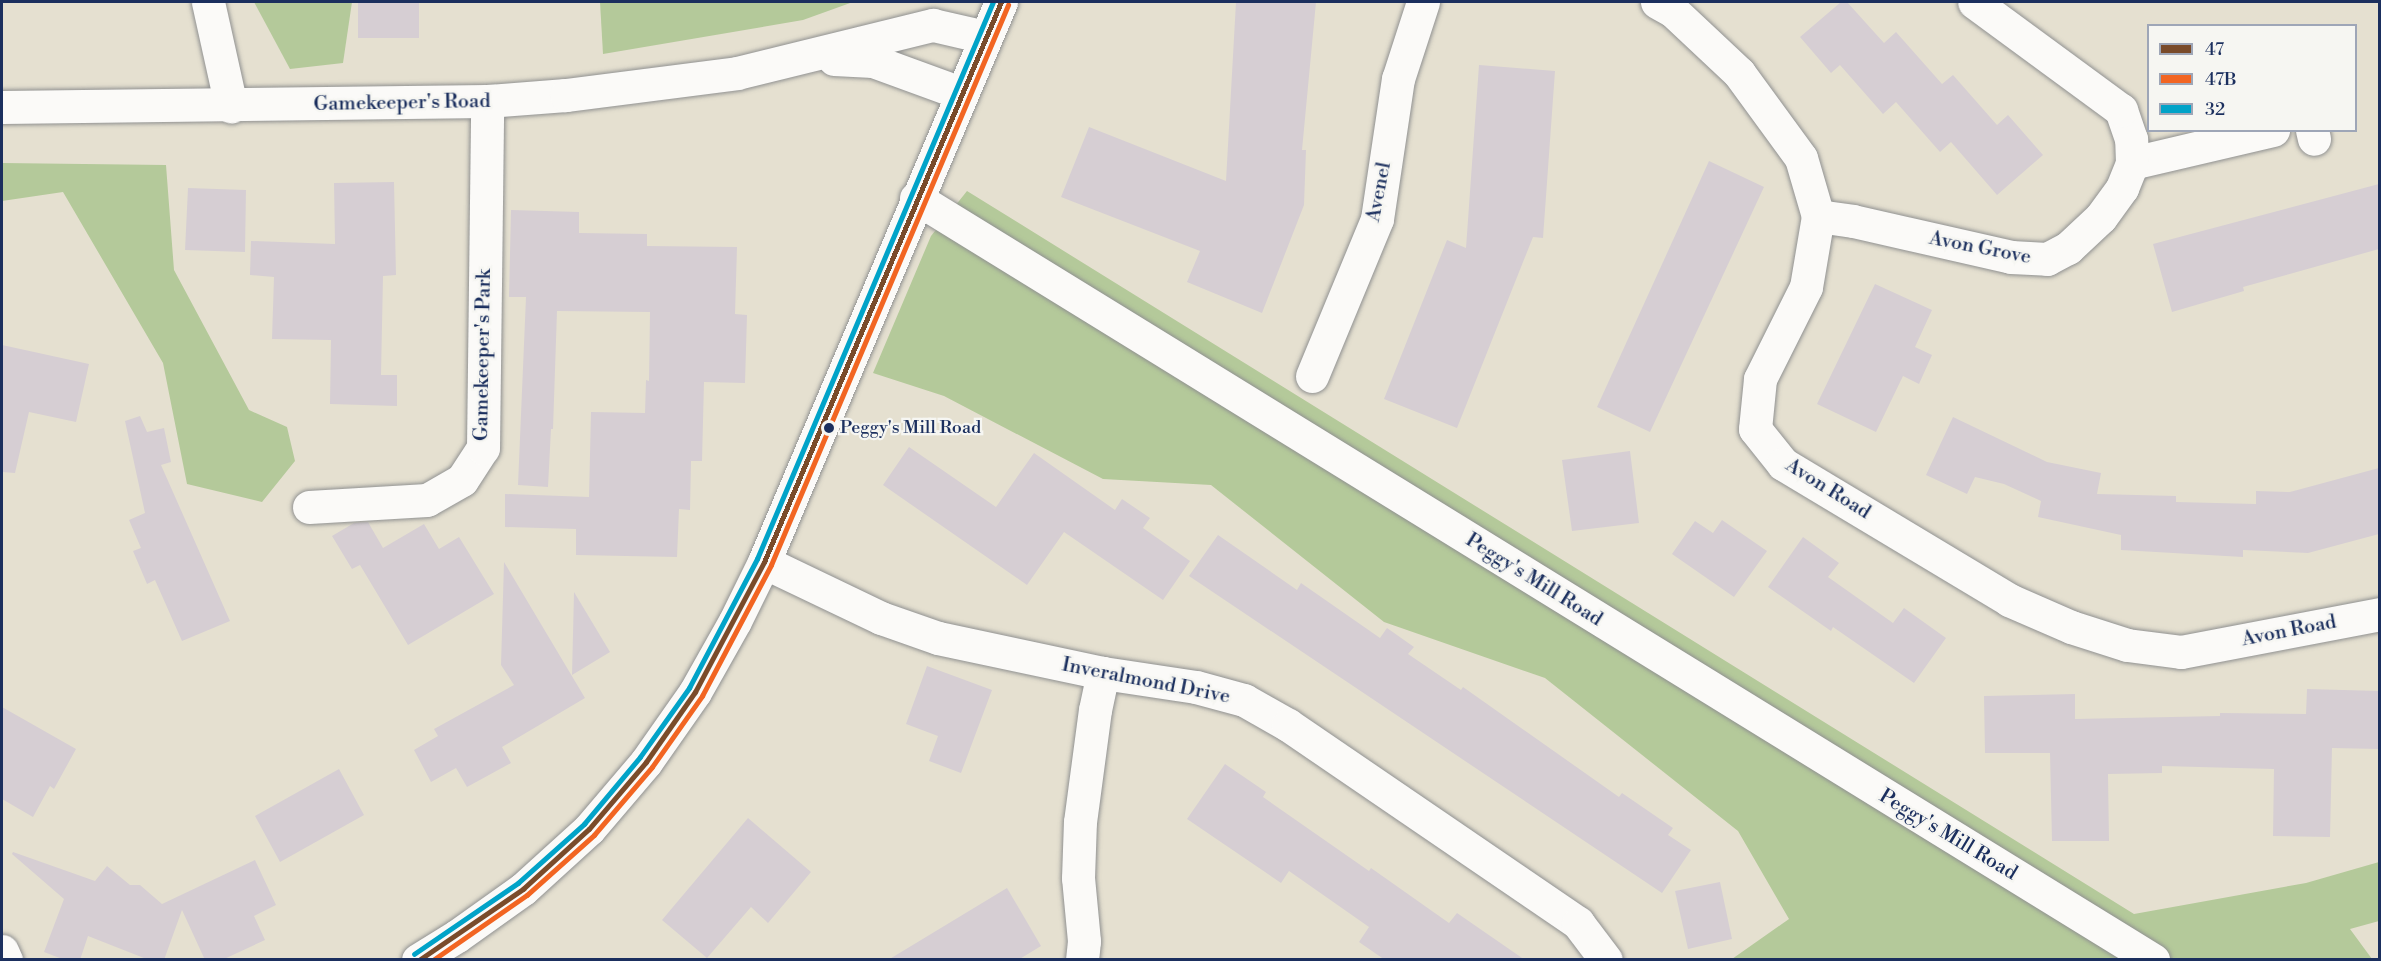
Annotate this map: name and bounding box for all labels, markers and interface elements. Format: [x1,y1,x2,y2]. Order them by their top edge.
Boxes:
legend [2147,24,2357,132]
text: 47 [2205,38,2224,61]
text: 47B [2205,68,2237,91]
street label: Gamekeeper's Road [313,89,491,117]
text: 32 [2205,98,2225,121]
street label: Avenel [1361,160,1397,224]
street label: Avon Grove [1927,226,2033,270]
street label: Gamekeeper's Park [469,269,497,441]
place label: Peggy's Mill Road [840,417,981,439]
marker: Peggy's Mill Road [823,422,835,434]
street label: Avon Road [1781,453,1875,525]
street label: Peggy's Mill Road [1461,528,1607,632]
street label: Avon Road [2240,610,2338,652]
street label: Inveralmond Drive [1060,653,1232,709]
street label: Peggy's Mill Road [1875,784,2021,886]

